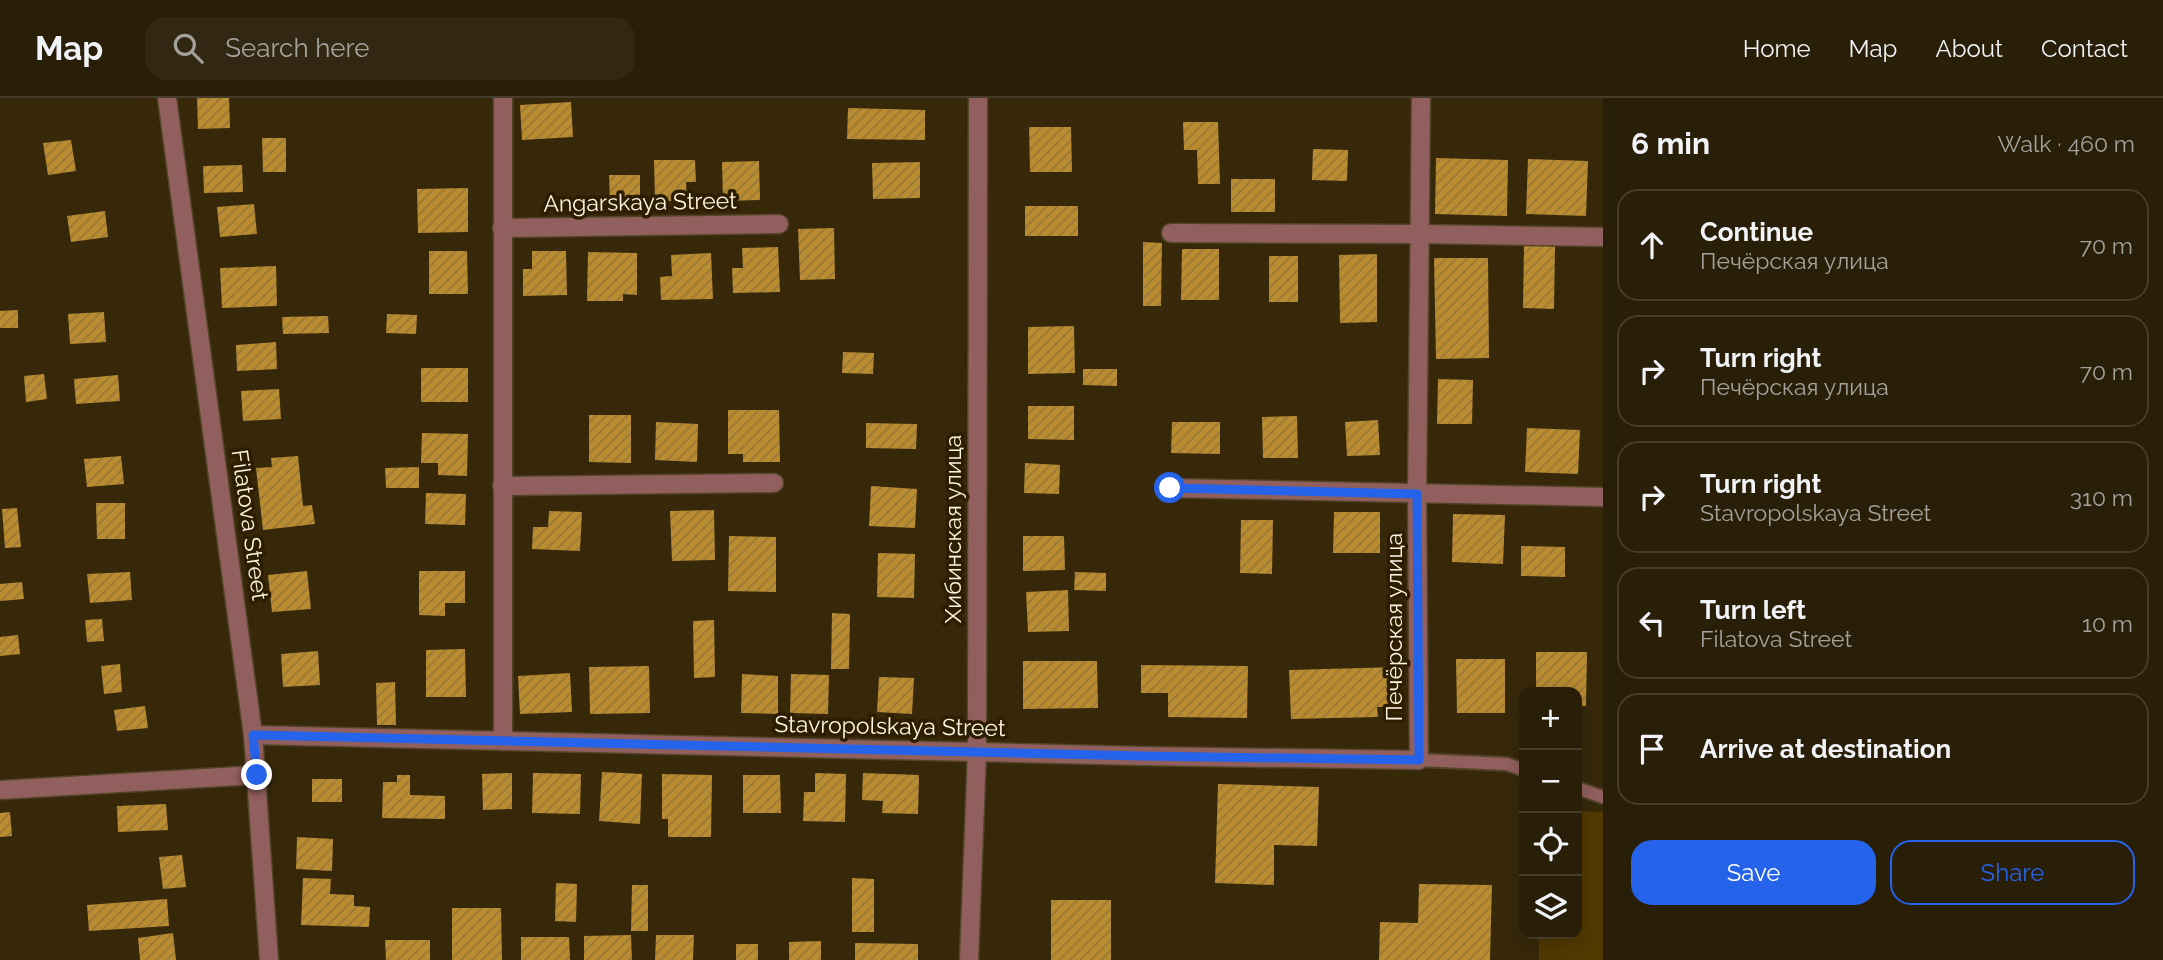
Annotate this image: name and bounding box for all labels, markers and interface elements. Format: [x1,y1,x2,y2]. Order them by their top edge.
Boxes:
search box [145,17,635,80]
text: Map [35,29,103,68]
icon: search [169,29,207,67]
text: Search here [225,33,370,63]
text: Home [1743,34,1811,63]
text: Map [1849,34,1897,63]
text: About [1935,34,2003,63]
text: Contact [2041,34,2128,63]
text: 6 min [1631,126,1710,161]
text: Walk · 460 m [1998,130,2135,157]
street label: Angarskaya Street [543,186,737,217]
text: Continue [1700,217,1813,247]
icon: ahead [1633,226,1671,264]
text: 70 m [2080,232,2133,259]
text: Печёрская улица [1700,247,1889,274]
text: Turn right [1700,343,1821,373]
icon: right [1633,352,1671,390]
text: 70 m [2080,358,2133,385]
text: Печёрская улица [1700,373,1889,400]
street label: Хибинская улица [939,435,966,623]
street label: Filatova Street [227,448,274,602]
text: Turn right [1700,469,1821,499]
route start [1154,472,1185,503]
icon: right [1633,478,1671,516]
text: 310 m [2070,484,2133,511]
text: Stavropolskaya Street [1700,499,1931,526]
street label: Печёрская улица [1380,533,1407,721]
text: Turn left [1700,595,1806,625]
icon: left [1633,604,1671,642]
text: 10 m [2082,610,2133,637]
text: Filatova Street [1700,625,1852,652]
map controls [1519,687,1582,939]
button: + [1519,687,1582,750]
street label: Stavropolskaya Street [774,710,1006,741]
icon: arrive [1633,730,1671,768]
text: Arrive at destination [1700,734,1951,764]
button: − [1519,750,1582,813]
route end [241,759,272,790]
button: locate [1519,813,1582,876]
button: Save [1631,840,1876,905]
button: Share [1890,840,2135,905]
button: layers [1519,876,1582,939]

